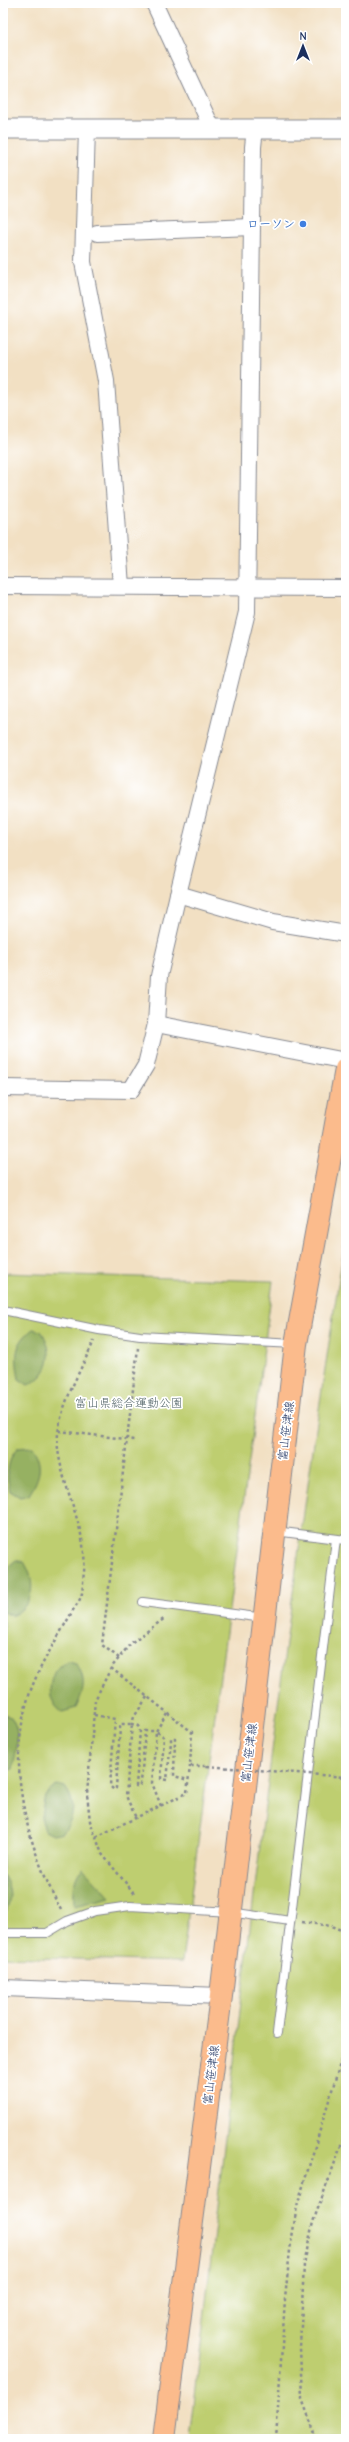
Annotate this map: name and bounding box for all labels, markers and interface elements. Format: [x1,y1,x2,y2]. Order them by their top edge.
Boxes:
north arrow [283,26,323,66]
text: N [299,30,307,43]
place label: ローソン [247,217,295,231]
marker: ローソン [298,219,308,229]
park label: 富山県総合運動公園 [75,1396,183,1410]
street label: 富山笹津線 [275,1400,297,1462]
street label: 富山笹津線 [238,1722,260,1784]
street label: 富山笹津線 [200,2044,222,2106]

